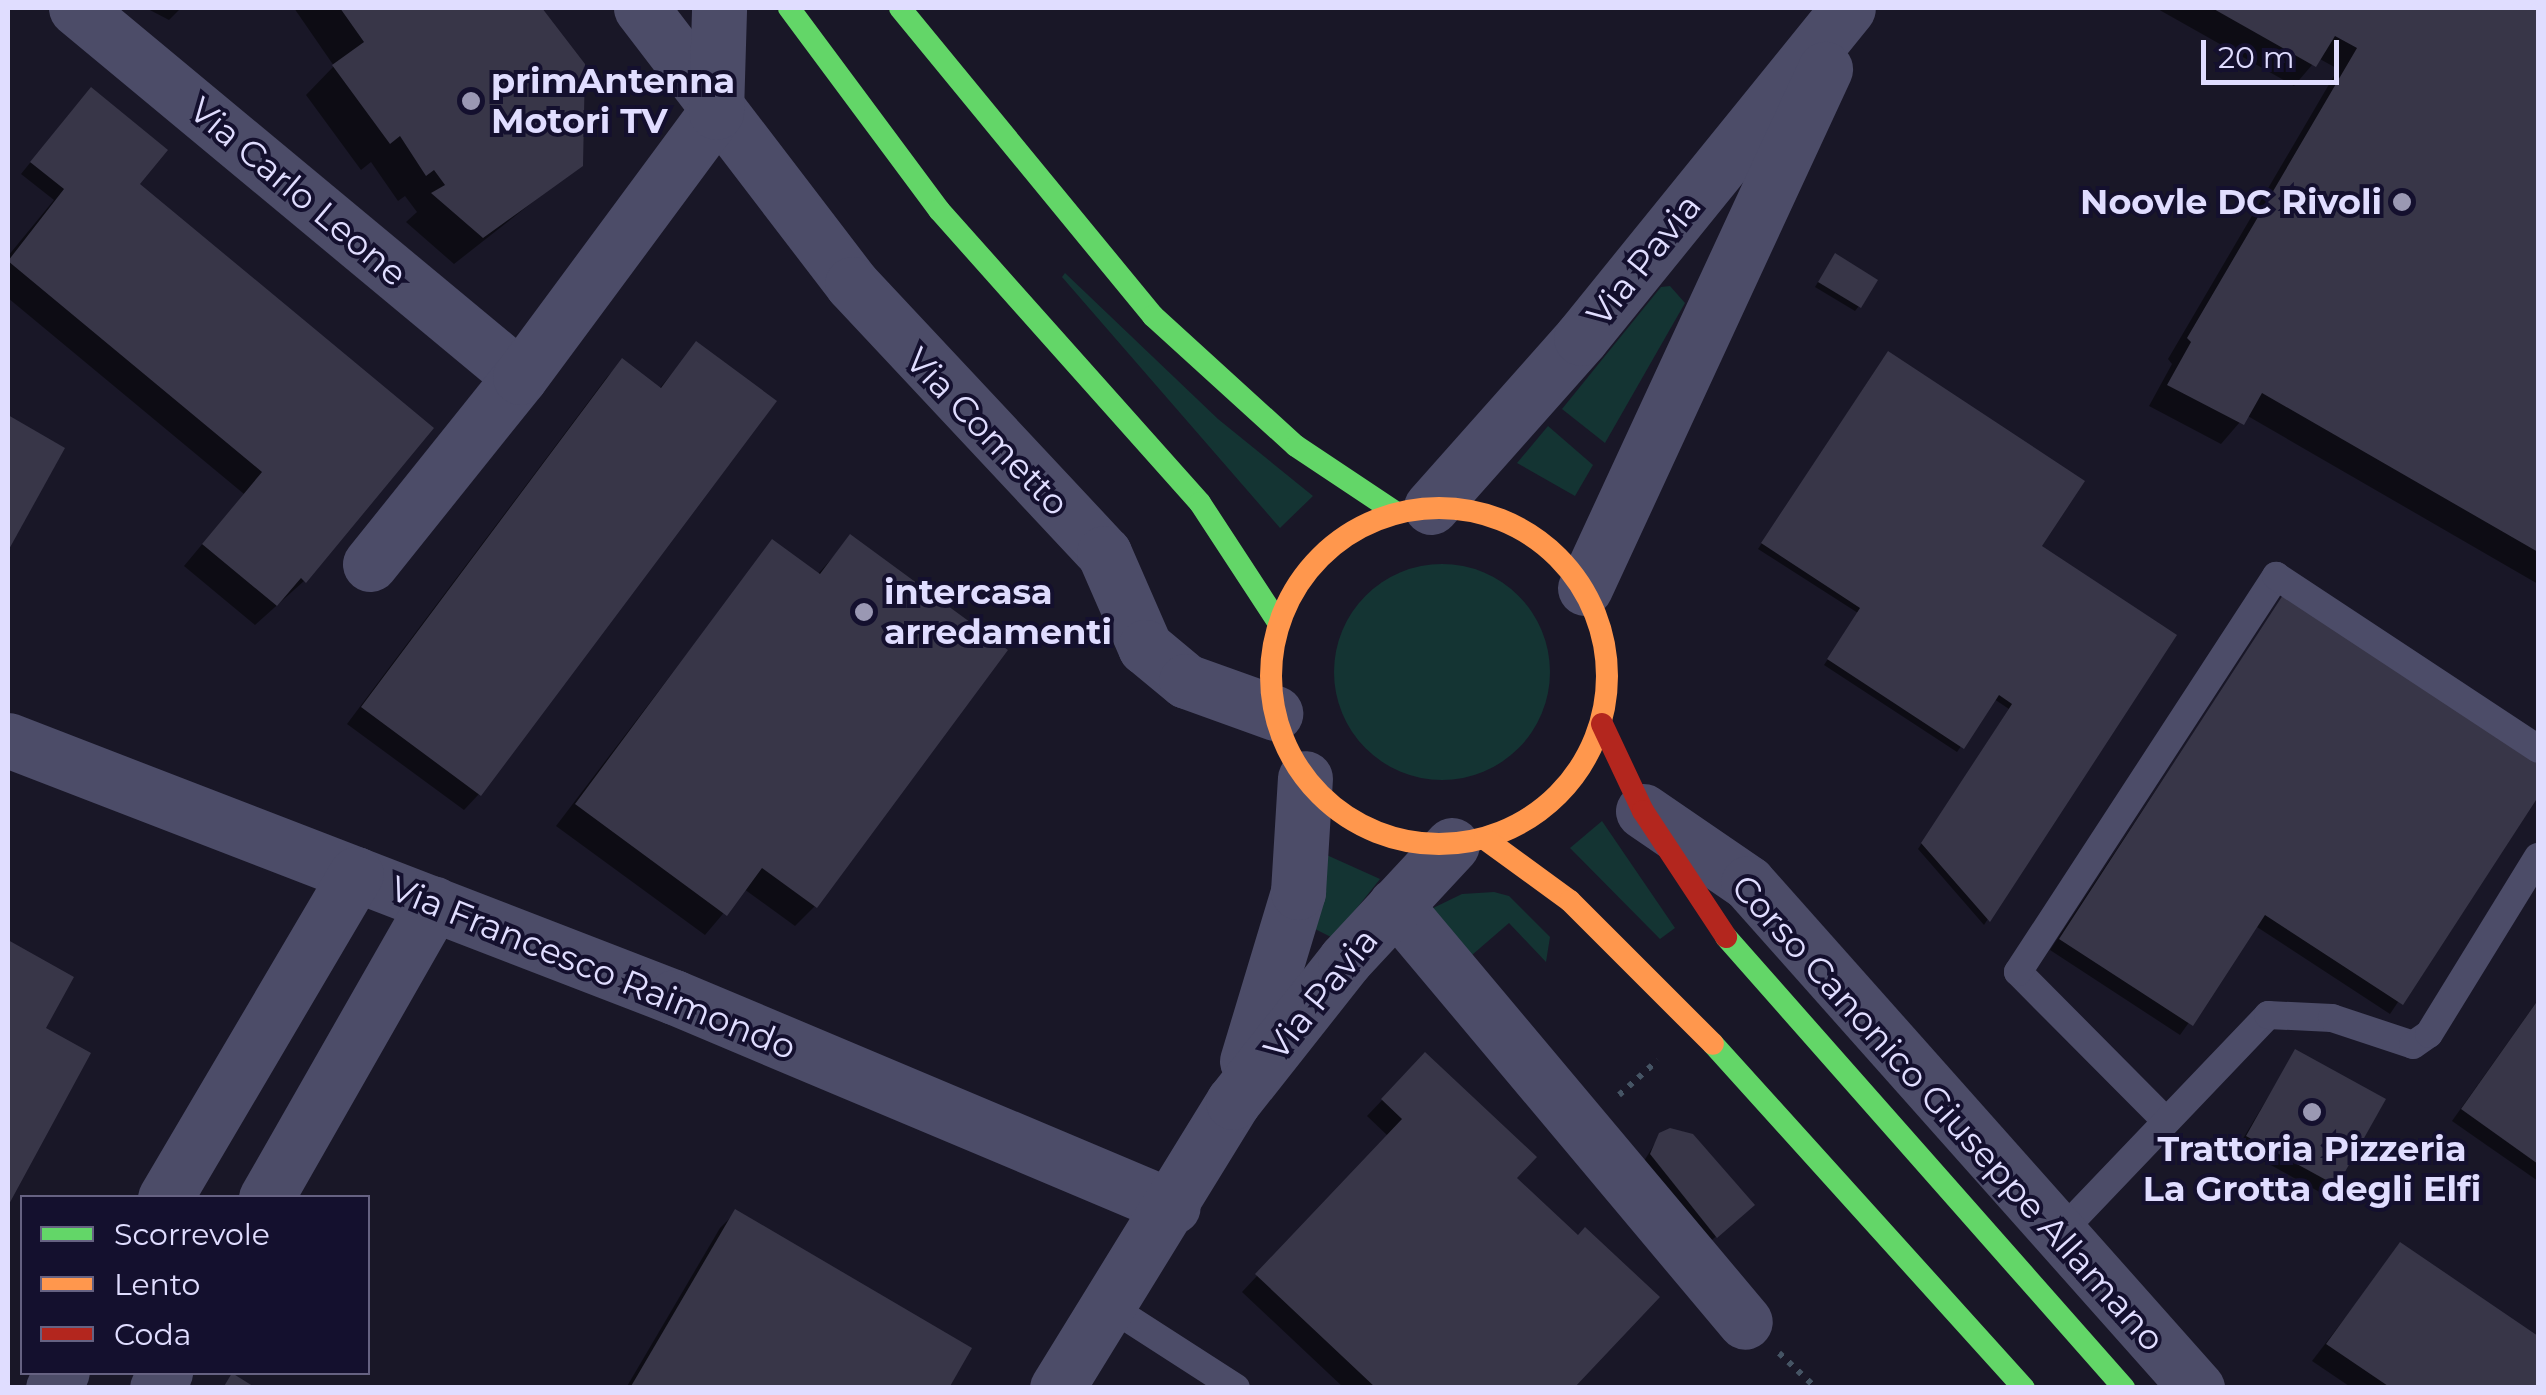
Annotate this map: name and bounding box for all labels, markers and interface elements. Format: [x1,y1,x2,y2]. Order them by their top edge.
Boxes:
scale bar [2206,20,2344,82]
text: 20 m [2218,39,2295,76]
place label: primAntenna Motori TV [491,60,735,142]
street label: Via Carlo Leone [181,89,415,295]
marker: primAntenna Motori TV [460,90,482,112]
place label: Noovle DC Rivoli [2080,181,2382,223]
street label: Via Pavia [1578,186,1710,334]
marker: Noovle DC Rivoli [2391,191,2413,213]
street label: Via Cometto [897,340,1077,524]
place label: intercasa arredamenti [884,571,1112,653]
marker: intercasa arredamenti [853,601,875,623]
street label: Corso Canonico Giuseppe Allamano [1723,866,2173,1360]
street label: Via Francesco Raimondo [384,867,802,1069]
street label: Via Pavia [1255,920,1387,1068]
marker: Trattoria Pizzeria La Grotta degli Elfi [2301,1101,2323,1123]
place label: Trattoria Pizzeria La Grotta degli Elfi [2143,1128,2481,1210]
legend [20,1195,370,1375]
text: Scorrevole [114,1216,270,1253]
text: Lento [114,1266,200,1303]
text: Coda [114,1316,191,1353]

